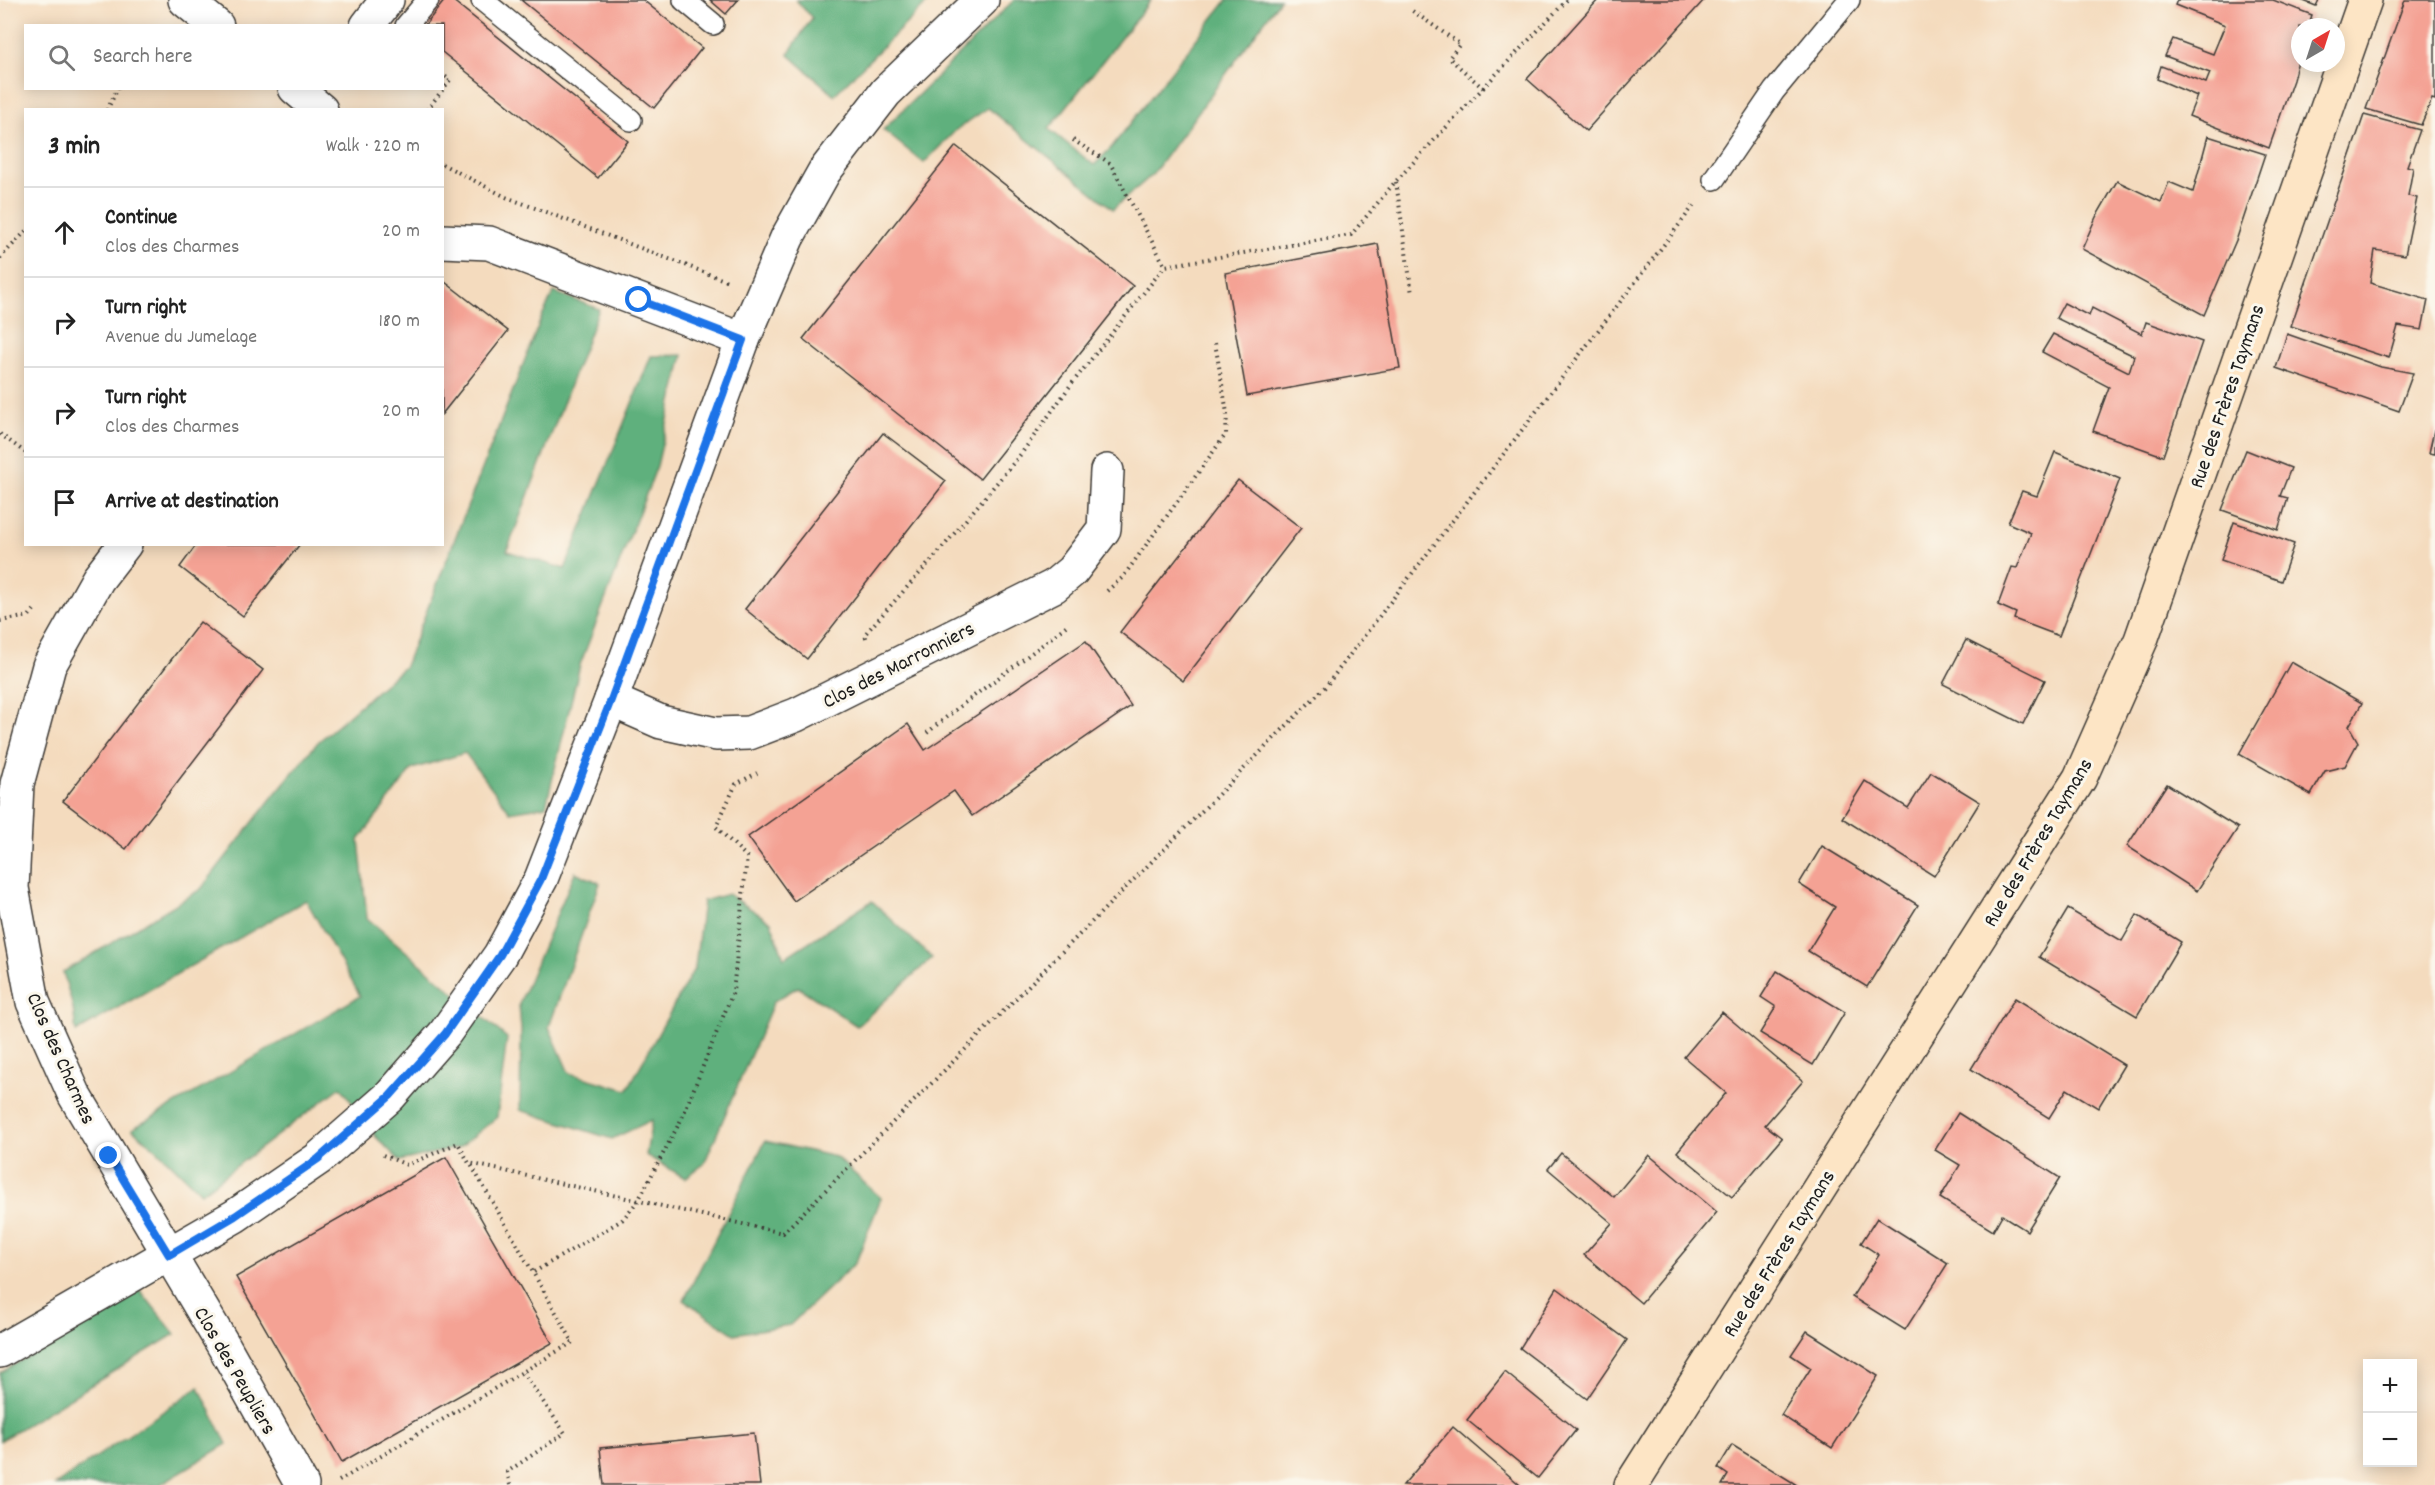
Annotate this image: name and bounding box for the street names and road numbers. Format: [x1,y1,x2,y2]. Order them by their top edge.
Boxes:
street label: Rue des Frères Taymans [2183,301,2274,493]
street label: Clos des Marronniers [818,615,981,718]
street label: Rue des Frères Taymans [1977,753,2102,934]
street label: Clos des Charmes [17,989,102,1130]
street label: Rue des Frères Taymans [1717,1165,1844,1344]
street label: Clos des Peupliers [185,1302,282,1441]

